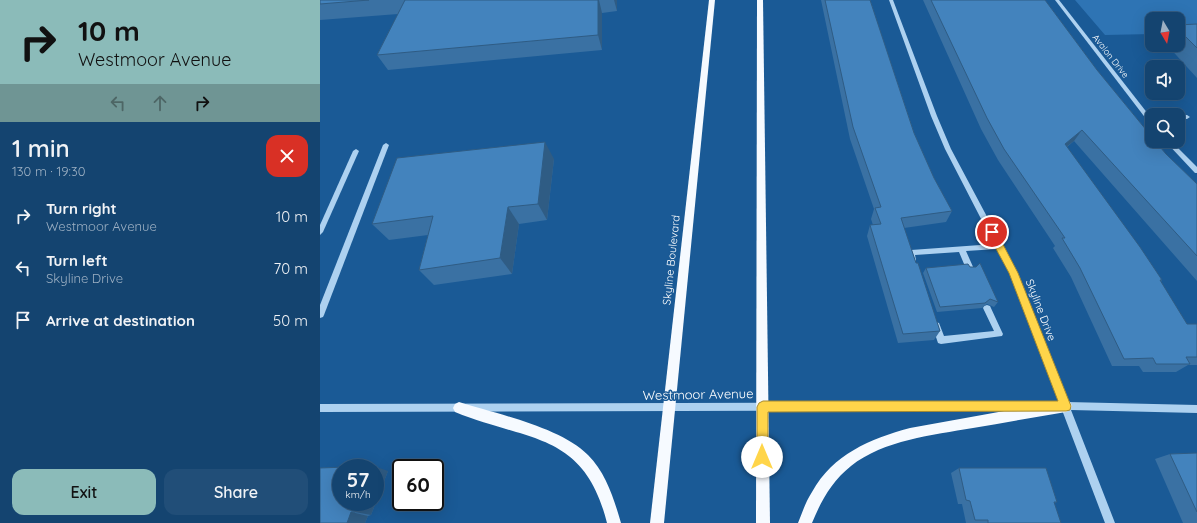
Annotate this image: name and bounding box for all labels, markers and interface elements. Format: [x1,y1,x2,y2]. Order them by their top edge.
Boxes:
north arrow [1145,12,1185,52]
map controls [1145,12,1185,148]
text: 10 m [78,13,140,48]
icon: right [12,16,64,68]
street label: Avalon Drive [1091,32,1131,80]
text: Westmoor Avenue [78,48,231,71]
button: sound [1145,60,1185,100]
icon: left [107,92,129,114]
icon: ahead [149,92,171,114]
icon: right [191,92,213,114]
button: search [1145,108,1185,148]
text: 1 min [12,133,70,163]
button: close [266,135,308,177]
text: 130 m · 19:30 [12,163,85,179]
text: Turn right [46,199,117,218]
icon: right [12,205,34,227]
text: 10 m [276,207,308,226]
street label: Skyline Boulevard [659,214,683,306]
pin [975,215,1009,249]
text: Westmoor Avenue [46,218,157,234]
icon: arrive [981,221,1003,243]
text: Turn left [46,251,108,270]
icon: left [12,257,34,279]
text: 70 m [274,259,308,278]
text: Skyline Drive [46,270,123,286]
street label: Skyline Drive [1023,277,1059,343]
icon: arrive [12,309,34,331]
text: Arrive at destination [46,311,195,330]
text: 50 m [273,311,308,330]
street label: Westmoor Avenue [642,385,754,403]
position arrow [741,436,783,478]
speed limit sign: 60 [392,459,444,511]
text: 57 [347,467,369,492]
button: Exit [12,469,156,515]
button: Share [164,469,308,515]
text: km/h [345,488,371,501]

